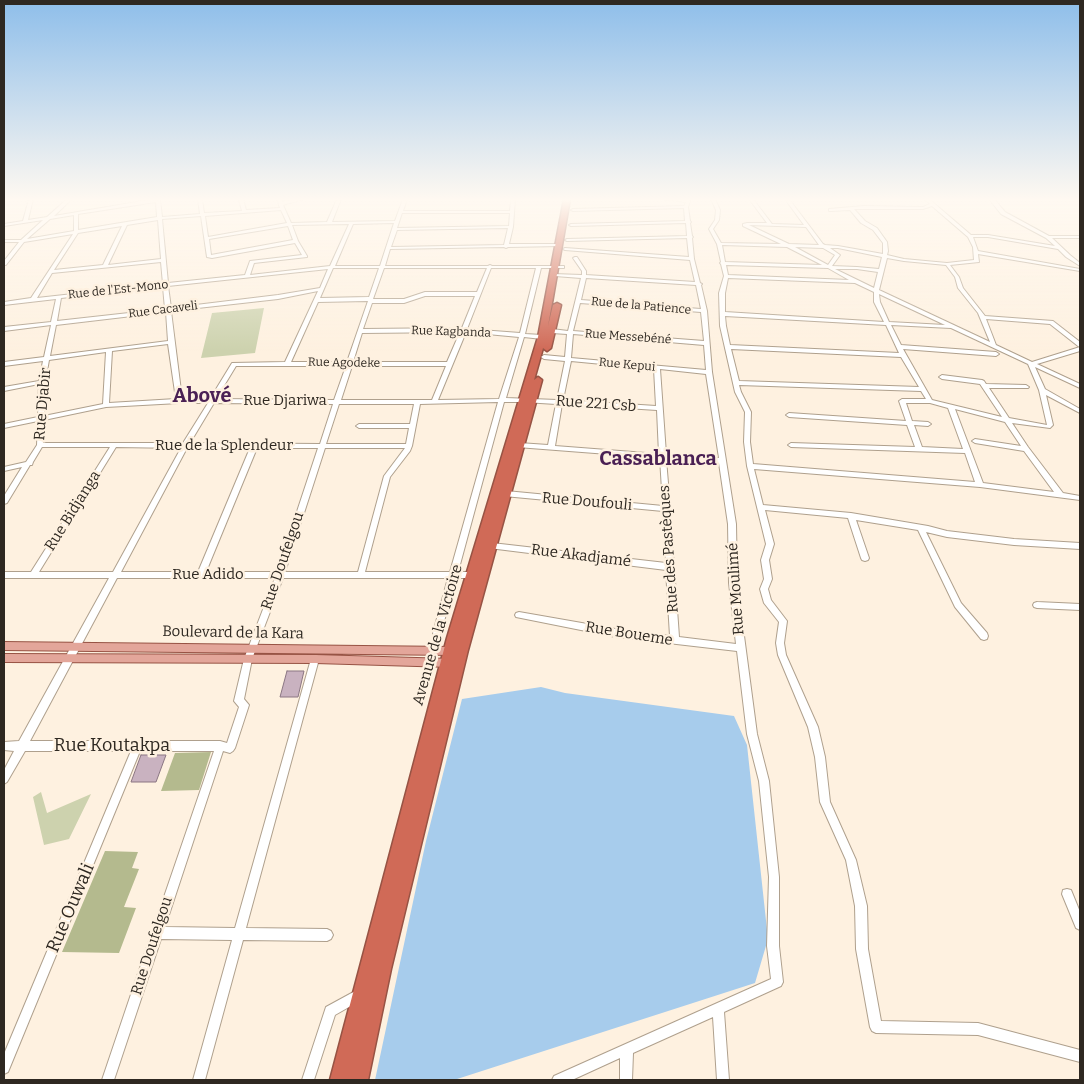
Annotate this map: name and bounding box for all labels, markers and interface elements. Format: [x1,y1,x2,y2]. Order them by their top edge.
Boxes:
street label: Rue de l'Est-Mono [67,278,169,302]
street label: Rue de la Patience [590,294,692,318]
street label: Rue Cacaveli [127,299,199,321]
street label: Rue Kagbanda [411,323,491,341]
street label: Rue Messebéné [584,327,672,347]
street label: Rue Agodeke [308,355,380,371]
street label: Rue Kepui [598,355,656,375]
street label: Rue Djabir [31,367,55,441]
district label: Abové [173,384,231,408]
street label: Rue Djariwa [243,392,327,410]
street label: Rue 221 Csb [555,392,637,416]
street label: Rue de la Splendeur [155,437,293,455]
district label: Cassablanca [599,447,717,471]
street label: Rue Bidjanga [41,468,105,554]
street label: Rue des Pastèques [656,484,682,614]
street label: Rue Doufouli [541,489,633,515]
street label: Rue Doufelgou [258,510,308,612]
street label: Rue Akadjamé [530,541,632,571]
street label: Rue Moulimé [724,542,748,636]
street label: Avenue de la Victoire [409,563,467,707]
street label: Rue Adido [172,566,244,584]
street label: Rue Boueme [584,618,674,650]
street label: Boulevard de la Kara [162,623,304,643]
street label: Rue Koutakpa [54,735,170,757]
street label: Rue Ouwali [43,860,99,956]
street label: Rue Doufelgou [128,895,176,997]

